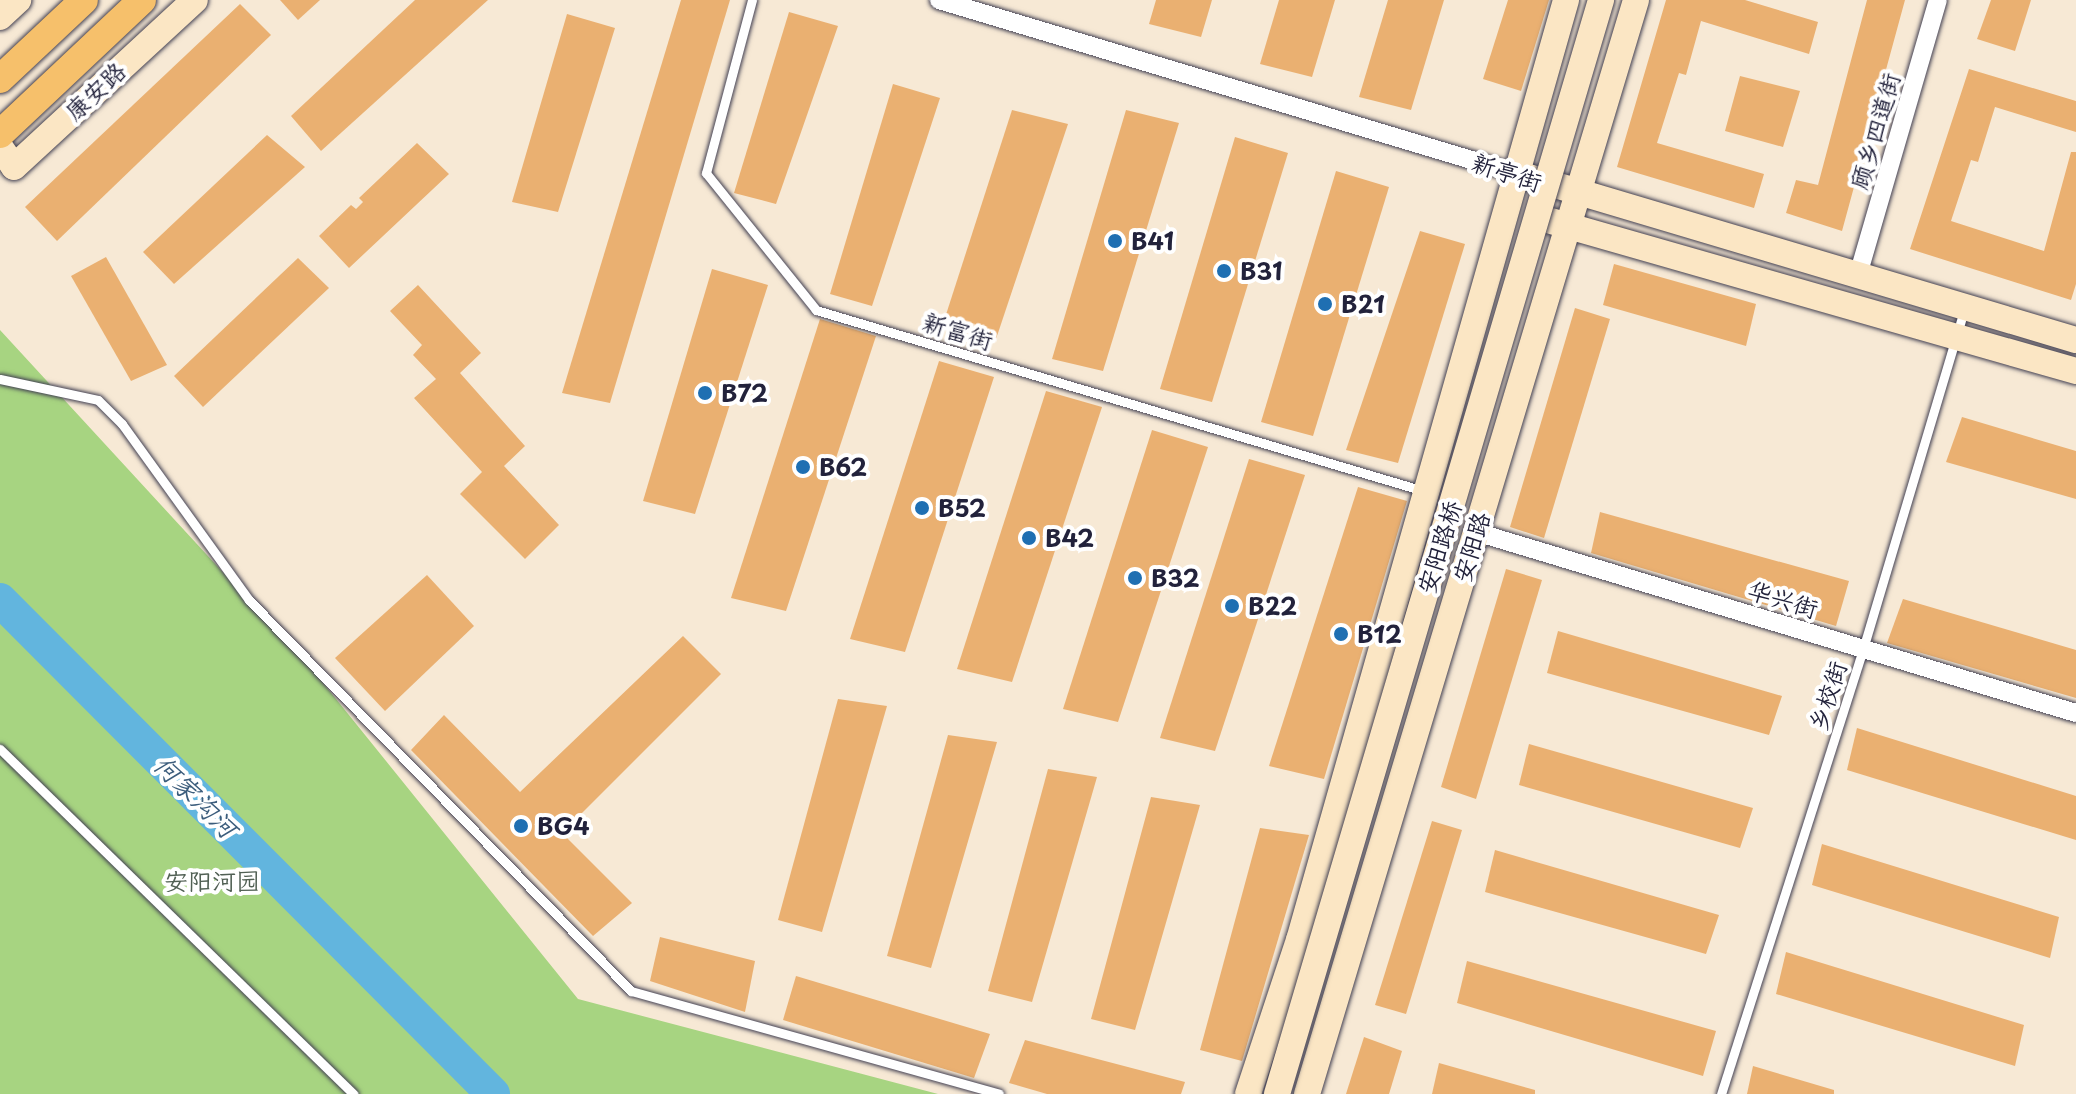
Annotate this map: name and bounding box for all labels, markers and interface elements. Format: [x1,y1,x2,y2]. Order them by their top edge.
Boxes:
street label: 康安路 [59,56,131,126]
street label: 顾乡四道街 [1845,69,1905,193]
street label: 新亭街 [1468,147,1546,197]
place label: B41 [1131,227,1174,255]
marker: B41 [1106,232,1124,250]
place label: B31 [1240,257,1282,285]
marker: B31 [1215,262,1233,280]
place label: B21 [1341,290,1385,318]
marker: B21 [1316,295,1334,313]
street label: 新富街 [919,307,997,355]
place label: B72 [721,379,768,407]
marker: B72 [696,384,714,402]
place label: B62 [819,453,867,481]
marker: B62 [794,458,812,476]
place label: B52 [938,494,986,522]
street label: 安阳路桥 [1411,497,1467,597]
marker: B52 [913,499,931,517]
street label: 安阳路 [1447,508,1495,586]
place label: B42 [1045,524,1094,552]
marker: B42 [1020,529,1038,547]
place label: B32 [1151,564,1200,592]
marker: B32 [1126,569,1144,587]
street label: 华兴街 [1744,575,1822,623]
place label: B22 [1248,592,1297,620]
marker: B22 [1223,597,1241,615]
place label: B12 [1357,620,1402,648]
marker: B12 [1332,625,1350,643]
street label: 乡校街 [1802,657,1852,735]
water label: 何家沟河 [148,748,244,844]
place label: BG4 [537,812,590,840]
marker: BG4 [512,817,530,835]
park label: 安阳河园 [164,867,260,895]

